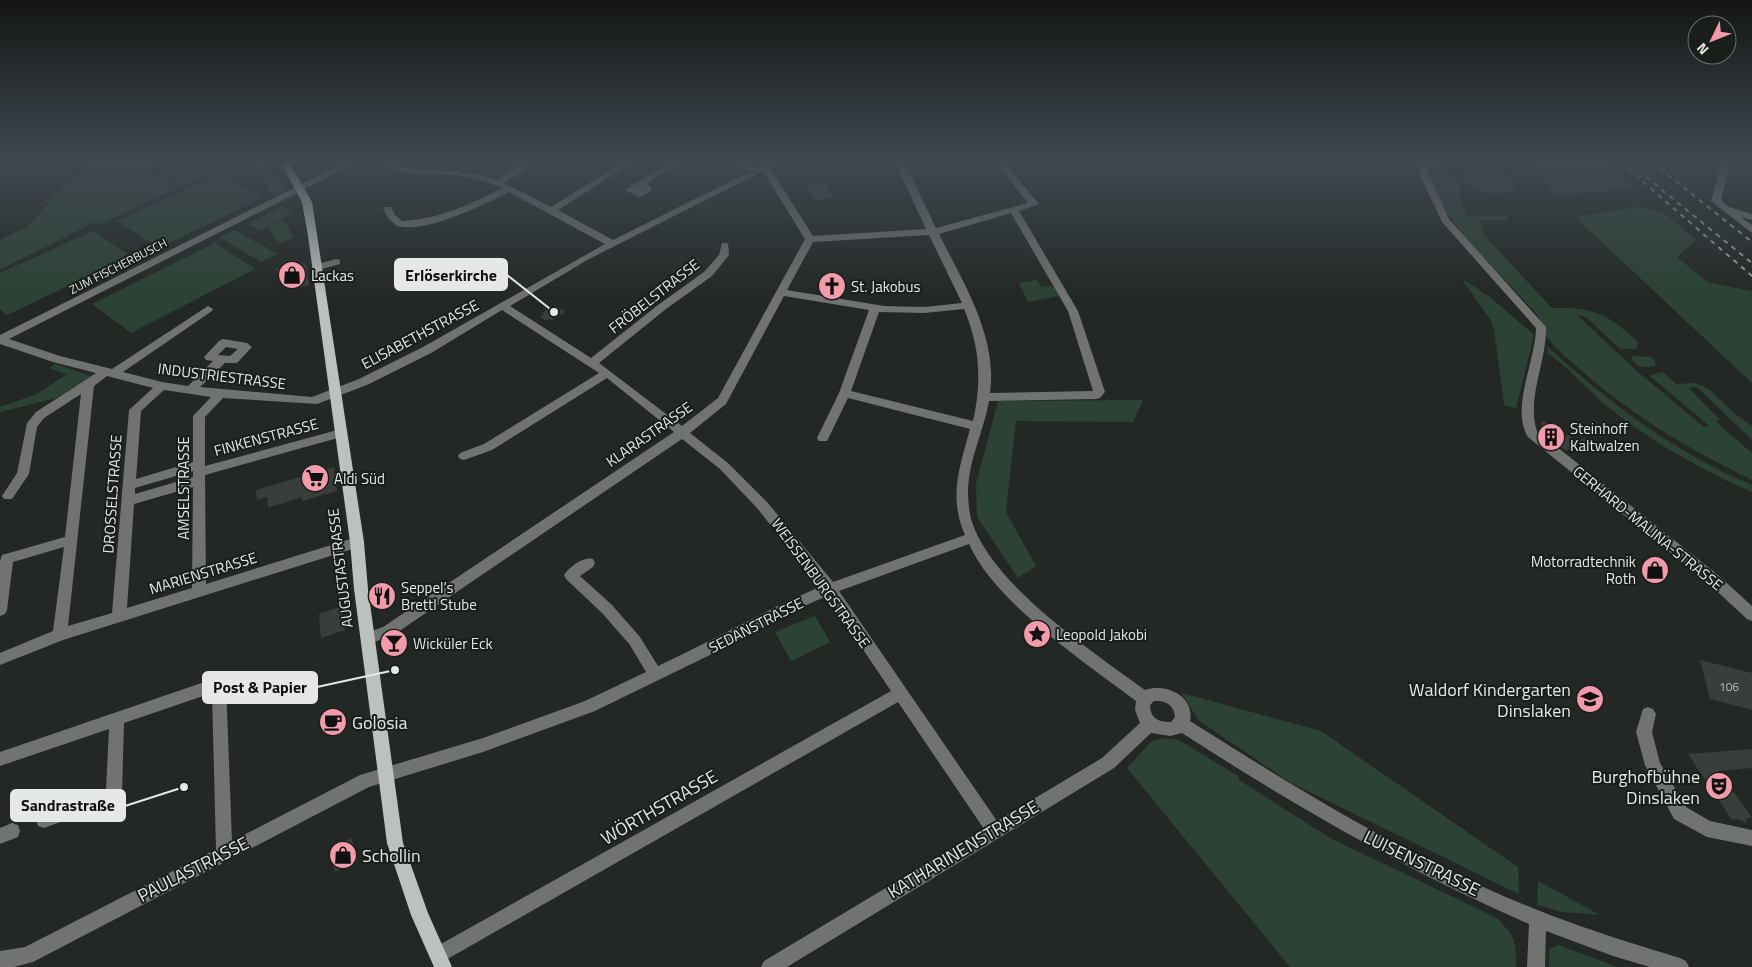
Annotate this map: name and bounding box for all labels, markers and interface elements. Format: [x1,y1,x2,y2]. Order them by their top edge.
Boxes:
north arrow [1687,15,1737,65]
text: N [1691,38,1713,60]
street label: ZUM FISCHERBUSCH [66,233,170,299]
street label: FRÖBELSTRASSE [603,253,705,339]
callout: Erlöserkirche [395,259,507,290]
shop icon: Lackas [277,260,307,290]
text: Erlöserkirche [405,263,497,287]
place label: Lackas [311,264,354,287]
church icon: St. Jakobus [817,271,847,301]
place label: St. Jakobus [851,275,920,298]
street label: ELISABETHSTRASSE [357,293,483,375]
street label: INDUSTRIESTRASSE [157,357,287,395]
street label: KLARASTRASSE [601,396,697,472]
street label: FINKENSTRASSE [211,412,321,462]
place label: Steinhoff Kaltwalzen [1570,417,1640,457]
building icon: Steinhoff Kaltwalzen [1536,422,1566,452]
street label: DROSSELSTRASSE [96,434,128,554]
street label: AMSELSTRASSE [172,436,195,540]
street label: GERHARD-MALINA-STRASSE [1568,460,1728,596]
supermarket icon: Aldi Süd [300,463,330,493]
place label: Aldi Süd [334,467,385,490]
street label: AUGUSTASTRASSE [321,507,359,629]
street label: WEISSENBURGSTRASSE [766,513,876,653]
street label: MARIENSTRASSE [146,546,260,600]
place label: Motorradtechnik Roth [1531,550,1636,590]
shop icon: Motorradtechnik Roth [1640,555,1670,585]
place label: Seppel’s Brettl Stube [401,576,477,616]
restaurant icon: Seppel’s Brettl Stube [367,581,397,611]
street label: SEDANSTRASSE [705,591,807,659]
place icon: Leopold Jakobi [1022,619,1052,649]
place label: Leopold Jakobi [1056,623,1147,646]
bar icon: Wicküler Eck [379,628,409,658]
place label: Wicküler Eck [413,632,493,655]
callout: Post & Papier [203,672,317,703]
text: Post & Papier [213,675,307,699]
place label: Waldorf Kindergarten Dinslaken [1409,676,1571,724]
house number: 106 [1719,677,1739,696]
school or university icon: Waldorf Kindergarten Dinslaken [1575,684,1605,714]
cafe icon: Golosia [318,707,348,737]
place label: Golosia [352,709,408,736]
street label: WÖRTHSTRASSE [596,763,722,851]
place label: Burghofbühne Dinslaken [1591,763,1700,811]
theatre icon: Burghofbühne Dinslaken [1704,771,1734,801]
callout: Sandrastraße [11,790,125,821]
text: Sandrastraße [21,793,115,817]
street label: KATHARINENSTRASSE [882,793,1044,905]
street label: LUISENSTRASSE [1359,823,1485,903]
street label: PAULASTRASSE [133,829,253,909]
shop icon: Schollin [328,840,358,870]
place label: Schollin [362,842,421,869]

